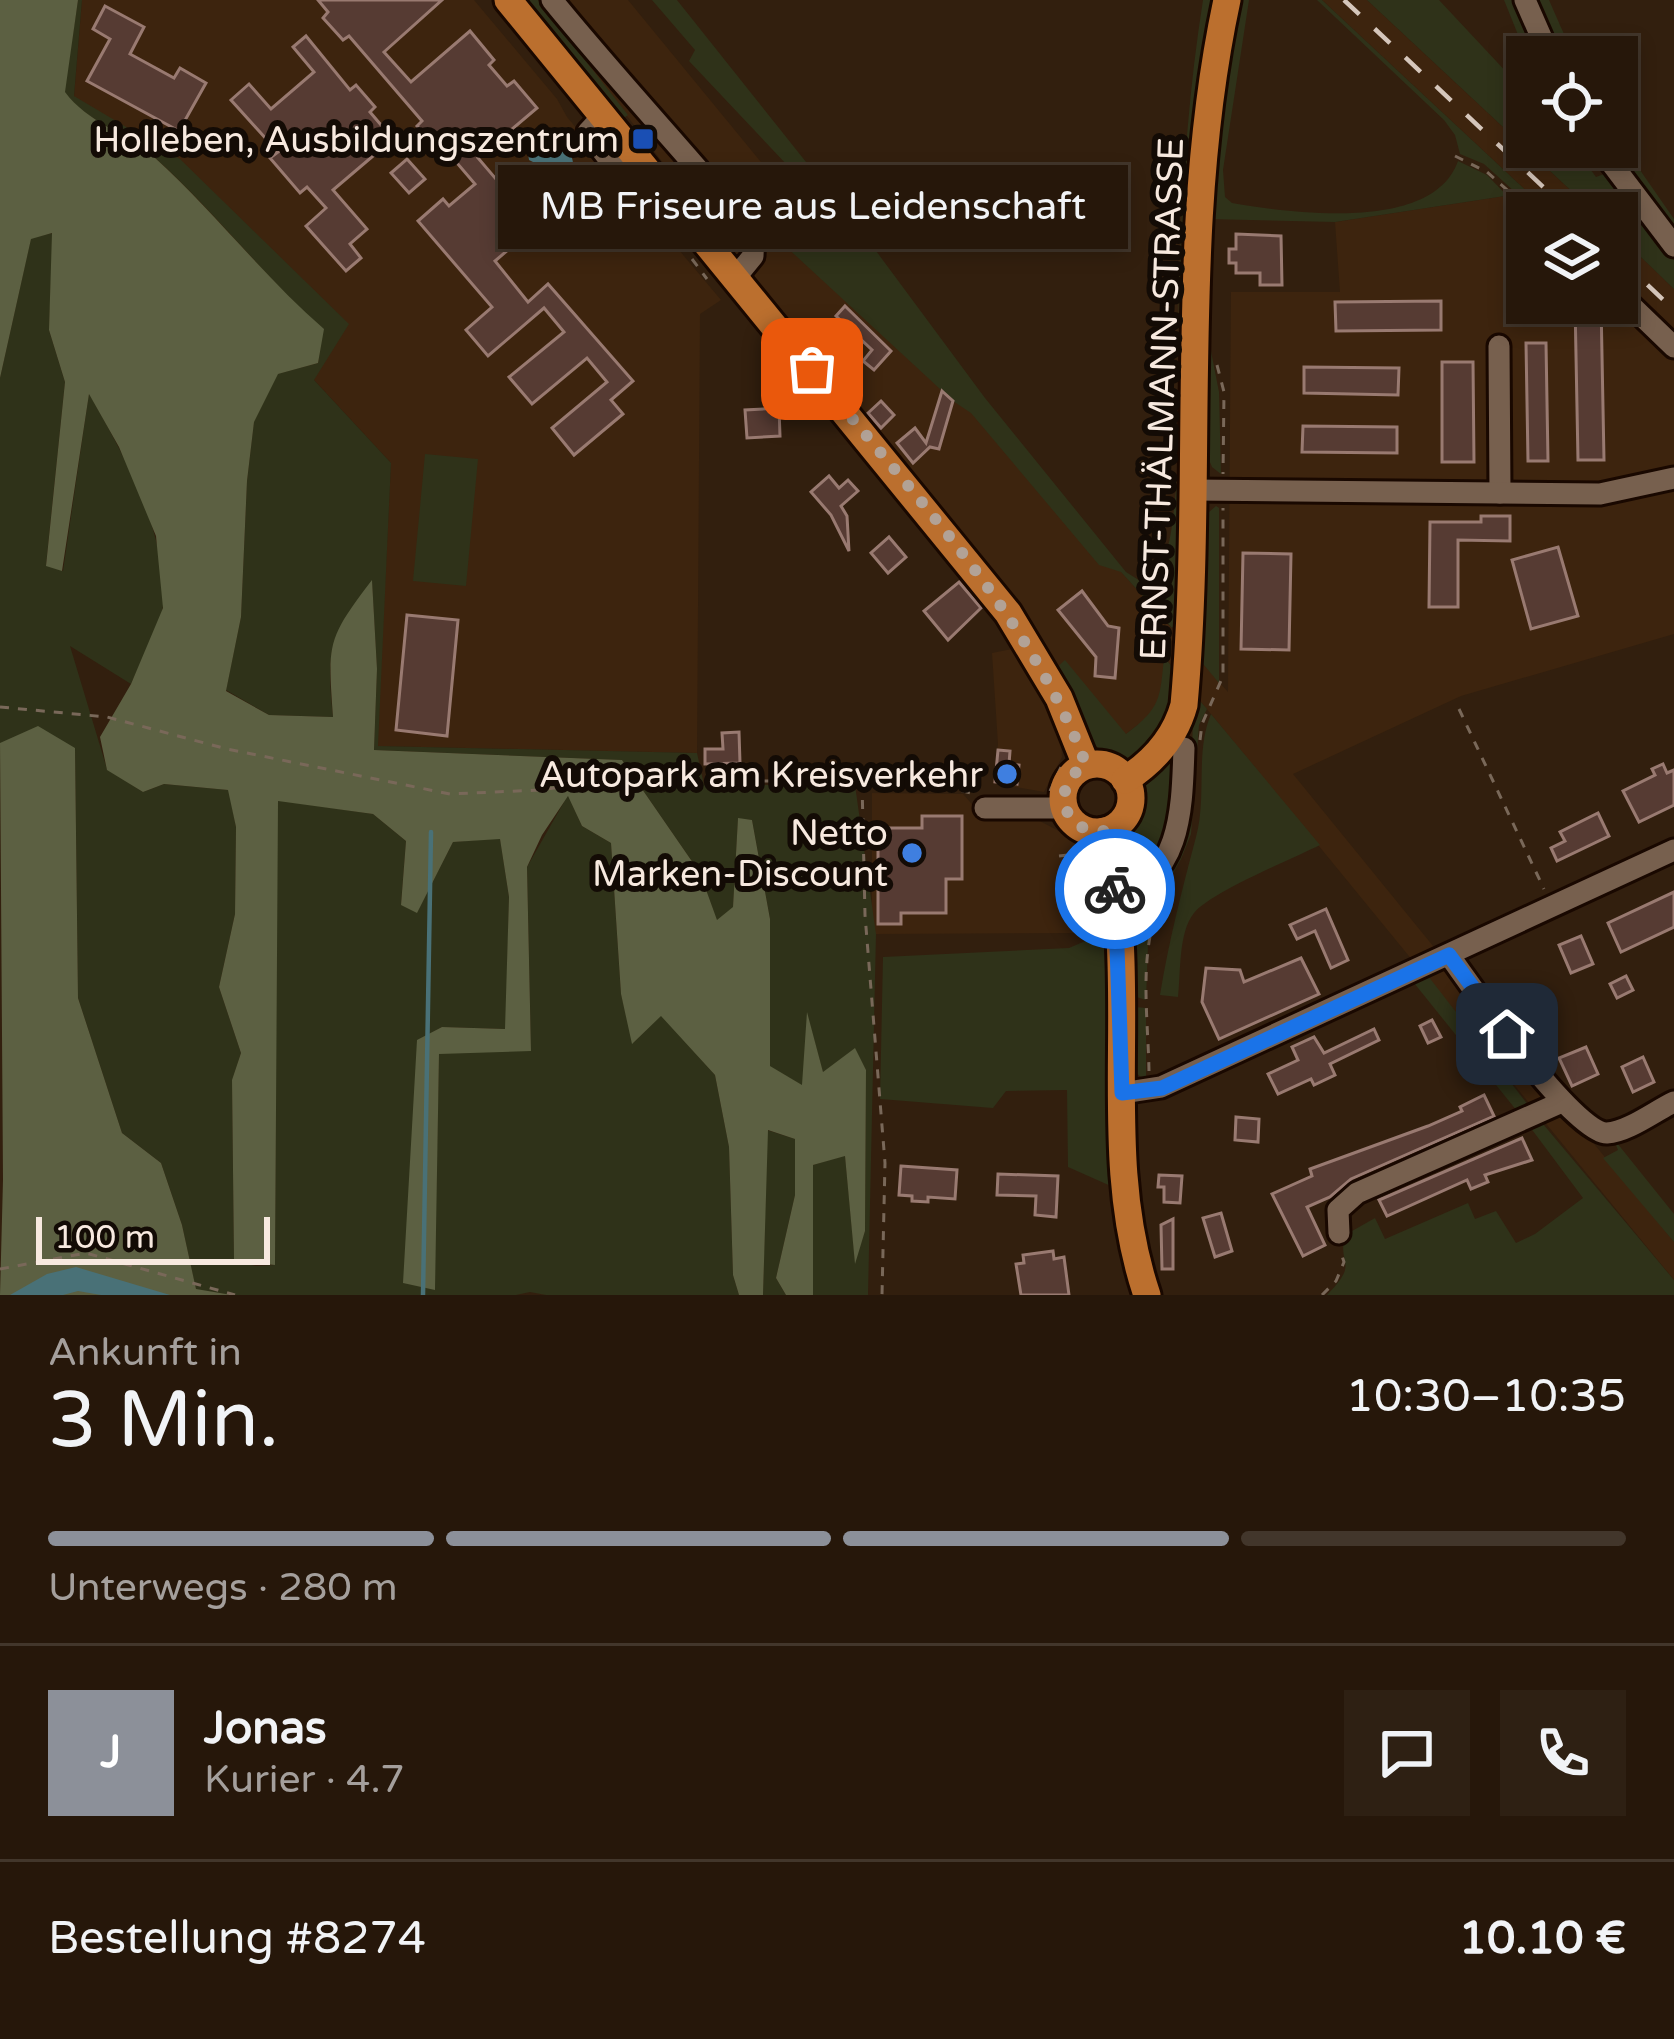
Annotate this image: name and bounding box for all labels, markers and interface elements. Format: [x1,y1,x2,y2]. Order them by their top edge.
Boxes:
map controls [1506,36,1638,324]
button: locate [1506,36,1638,168]
place label: Holleben, Ausbildungszentrum [93,119,619,162]
marker: Holleben, Ausbildungszentrum [630,126,656,152]
street label: ERNST-THÄLMANN-STRASSE [1132,137,1193,661]
callout: MB Friseure aus Leidenschaft [497,165,1127,249]
text: MB Friseure aus Leidenschaft [540,183,1086,230]
button: layers [1506,192,1638,324]
pin [761,318,863,420]
icon: bag [779,336,845,402]
place label: Autopark am Kreisverkehr [539,754,983,797]
marker: Autopark am Kreisverkehr [994,761,1020,787]
place label: Netto Marken-Discount [592,812,888,896]
courier [1055,829,1175,949]
marker: Netto Marken-Discount [899,840,925,866]
icon: bike [1082,856,1148,922]
pin [1456,983,1558,1085]
icon: home [1474,1001,1540,1067]
scale bar [36,1211,270,1264]
text: 100 m [54,1218,155,1257]
text: Ankunft in [48,1329,242,1376]
text: 10:30–10:35 [1346,1370,1626,1424]
text: 3 Min. [48,1374,279,1468]
text: Unterwegs · 280 m [48,1564,398,1611]
button: chat [1344,1690,1470,1816]
button: phone [1500,1690,1626,1816]
text: Jonas [204,1702,327,1756]
text: J [101,1726,121,1780]
text: Kurier · 4.7 [204,1756,405,1803]
text: Bestellung #8274 [48,1912,426,1966]
text: 10.10 € [1459,1912,1626,1966]

